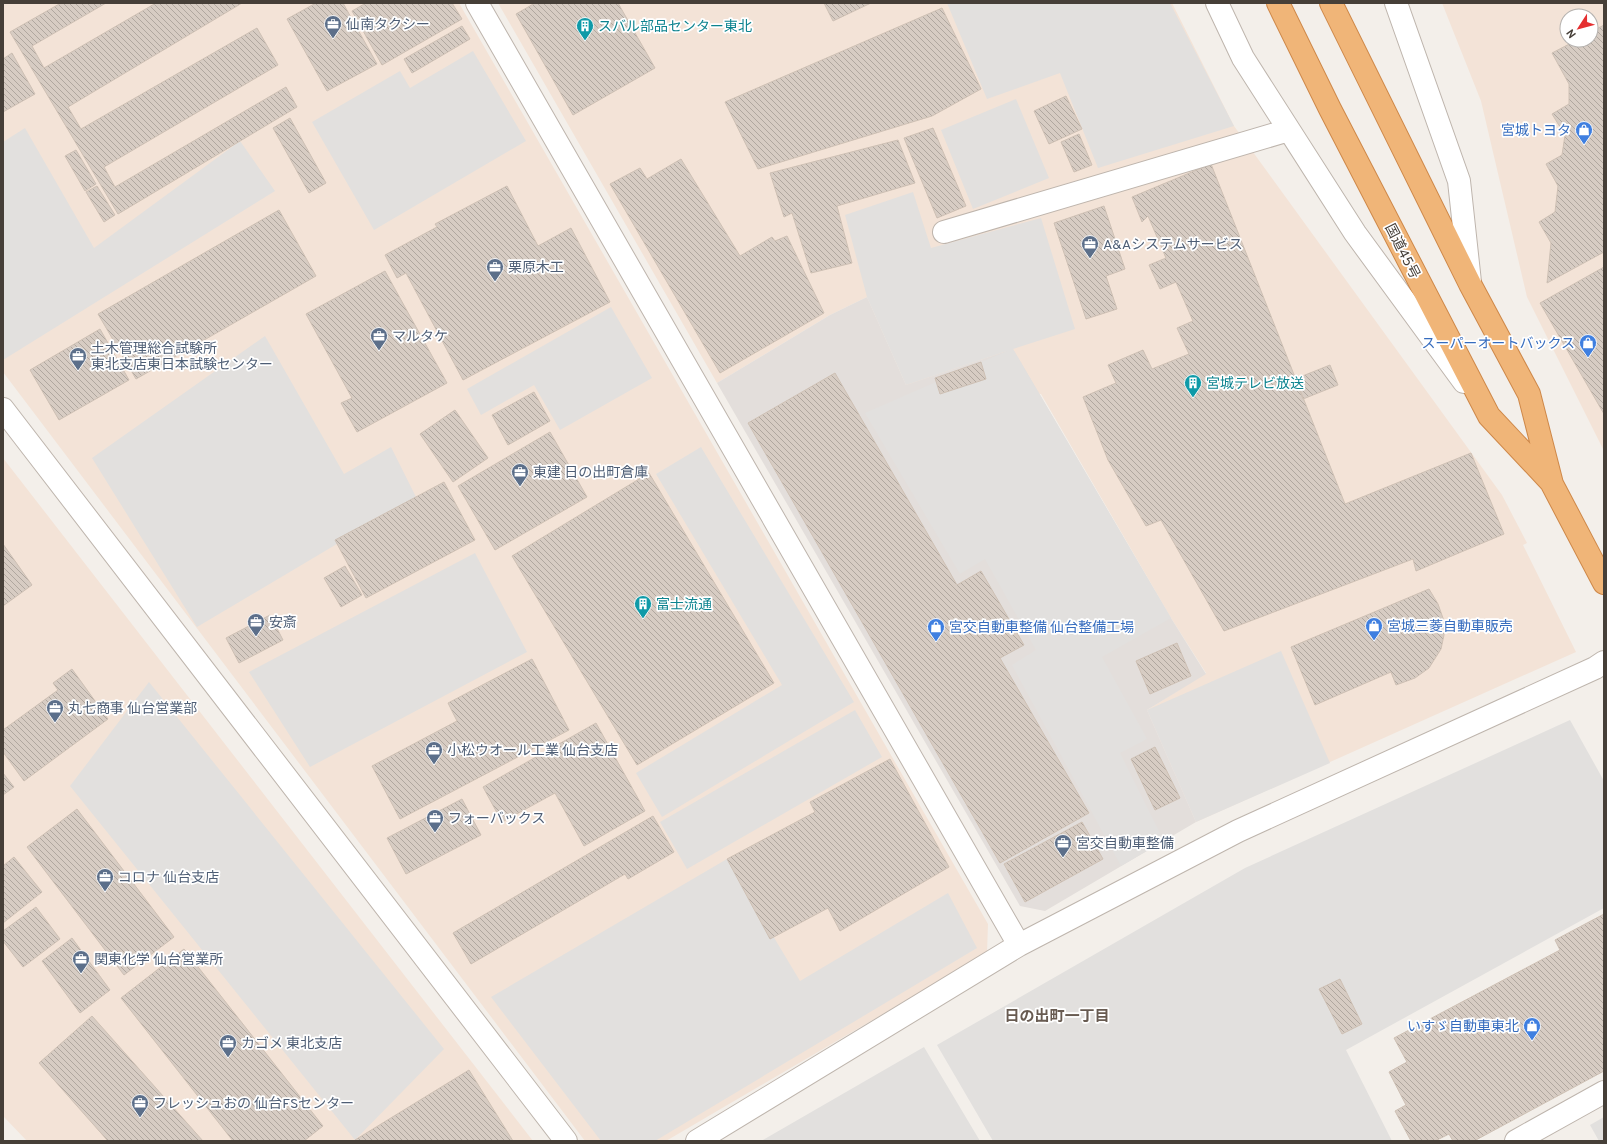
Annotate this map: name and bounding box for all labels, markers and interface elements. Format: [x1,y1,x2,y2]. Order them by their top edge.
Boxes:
north arrow [1559,8,1599,48]
office icon: 仙南タクシー [323,14,343,39]
building icon: スバル部品センター東北 [575,16,595,41]
place label: 仙南タクシー [346,17,430,34]
place label: スバル部品センター東北 [598,18,752,36]
text: N [1564,26,1580,41]
shop icon: 宮城トヨタ [1574,120,1594,145]
place label: 宮城トヨタ [1501,123,1571,140]
street label: 国道45号 [1381,221,1423,282]
office icon: A&Aシステムサービス [1080,234,1100,259]
place label: A&Aシステムサービス [1103,237,1243,254]
office icon: 栗原木工 [485,257,505,282]
place label: 栗原木工 [508,260,564,277]
office icon: マルタケ [369,326,389,351]
place label: マルタケ [392,329,448,346]
shop icon: スーパーオートバックス [1578,333,1598,358]
place label: スーパーオートバックス [1422,336,1575,353]
place label: 土木管理総合試験所 東北支店東日本試験センター [91,341,273,374]
office icon: 土木管理総合試験所 東北支店東日本試験センター [68,346,88,371]
building icon: 宮城テレビ放送 [1183,373,1203,398]
place label: 宮城テレビ放送 [1206,375,1304,393]
office icon: 東建 日の出町倉庫 [510,462,530,487]
place label: 東建 日の出町倉庫 [533,465,648,482]
building icon: 富士流通 [633,594,653,619]
place label: 富士流通 [656,597,712,614]
office icon: 安斎 [246,612,266,637]
place label: 安斎 [269,615,297,632]
shop icon: 宮城三菱自動車販売 [1364,616,1384,641]
shop icon: 宮交自動車整備 仙台整備工場 [926,617,946,642]
place label: 宮交自動車整備 仙台整備工場 [949,619,1134,637]
place label: 宮城三菱自動車販売 [1387,619,1513,636]
office icon: 丸七商事 仙台営業部 [45,698,65,723]
place label: 丸七商事 仙台営業部 [68,700,197,718]
office icon: 小松ウオール工業 仙台支店 [424,740,444,765]
place label: 小松ウオール工業 仙台支店 [447,742,618,760]
office icon: フォーバックス [425,808,445,833]
place label: フォーバックス [448,811,545,828]
office icon: 宮交自動車整備 [1053,833,1073,858]
place label: 宮交自動車整備 [1076,836,1174,853]
office icon: コロナ 仙台支店 [95,867,115,892]
place label: コロナ 仙台支店 [118,869,219,887]
office icon: 関東化学 仙台営業所 [71,949,91,974]
place label: 関東化学 仙台営業所 [94,951,223,969]
district label: 日の出町一丁目 [1004,1008,1110,1027]
shop icon: いすゞ自動車東北 [1522,1016,1542,1041]
place label: いすゞ自動車東北 [1407,1018,1519,1036]
office icon: カゴメ 東北支店 [218,1033,238,1058]
place label: カゴメ 東北支店 [241,1035,342,1053]
office icon: フレッシュおの 仙台FSセンター [130,1093,150,1118]
place label: フレッシュおの 仙台FSセンター [153,1095,354,1113]

